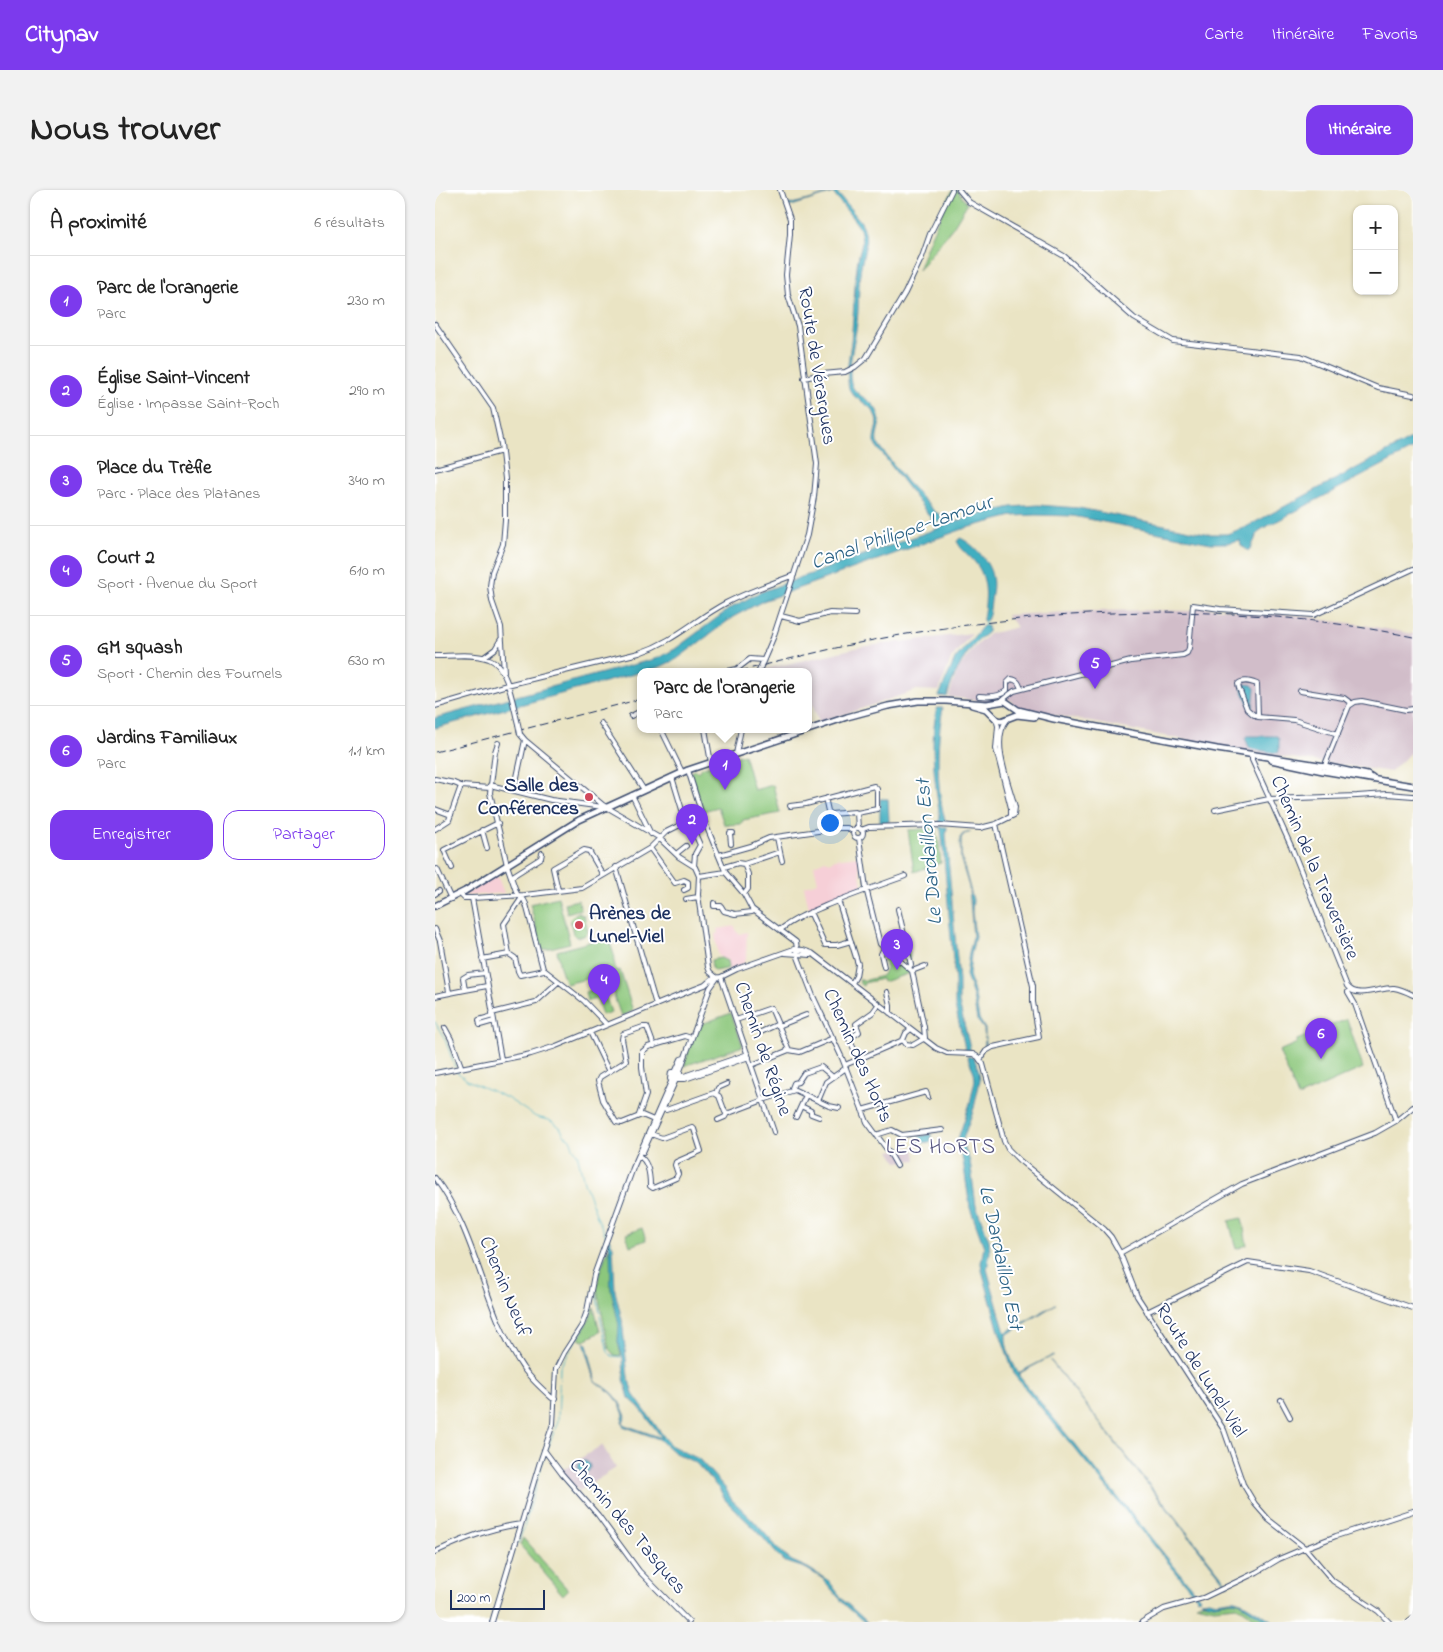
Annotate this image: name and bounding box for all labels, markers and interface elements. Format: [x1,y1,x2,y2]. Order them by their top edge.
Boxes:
text: Citynav [25,18,98,53]
text: Carte [1204,22,1244,48]
text: Itinéraire [1272,22,1334,48]
text: Favoris [1362,22,1418,48]
text: Nous trouver [30,105,220,156]
button: Itinéraire [1306,105,1413,155]
map controls [1353,205,1398,295]
button: + [1353,205,1398,250]
text: À proximité [50,208,147,238]
text: 6 résultats [314,211,385,235]
button: − [1353,250,1398,295]
text: Parc de l'Orangerie [97,275,238,302]
street label: Route de Vérargues [788,285,843,447]
text: 1 [63,289,69,313]
text: 230 m [347,289,385,313]
text: Parc [97,302,126,326]
text: Église Saint-Vincent [97,365,250,392]
text: 2 [62,379,70,403]
text: 290 m [349,379,385,403]
text: Église · Impasse Saint-Roch [97,392,279,416]
text: Place du Trèfle [97,455,212,482]
text: 3 [63,469,69,493]
text: 340 m [348,469,385,493]
text: Parc · Place des Platanes [97,482,260,506]
water label: Canal Philippe-Lamour [807,487,999,578]
text: Court 2 [97,545,155,572]
text: 4 [63,559,69,583]
text: 610 m [350,559,385,583]
text: Sport · Avenue du Sport [97,572,258,596]
text: GM squash [97,635,183,662]
pin: 5 [1079,648,1111,689]
text: 5 [61,649,71,673]
text: 630 m [348,649,385,673]
text: Sport · Chemin des Fournels [97,662,282,686]
popup [637,668,812,733]
text: Parc de l'Orangerie [654,675,795,702]
text: Parc [654,702,683,726]
text: Jardins Familiaux [97,725,237,752]
text: 6 [62,739,70,763]
text: 1.1 km [348,739,385,763]
pin: 1 [709,749,741,790]
text: Parc [97,752,126,776]
street label: Chemin de la Traversière [1262,771,1366,965]
place label: Salle des Conférences [478,772,579,824]
water label: Le Dardaillon Est [908,776,951,926]
marker: Salle des Conférences [583,791,595,803]
pin: 2 [676,804,708,845]
button: Enregistrer [50,810,213,860]
button: Partager [223,810,385,860]
your location [817,810,843,836]
place label: Arènes de Lunel-Viel [589,900,672,952]
marker: Arènes de Lunel-Viel [573,919,585,931]
pin: 3 [881,929,913,970]
pin: 4 [588,964,620,1005]
street label: Chemin de Régine [725,978,799,1120]
street label: Chemin des Horts [814,984,900,1128]
pin: 6 [1305,1018,1337,1059]
district label: LES HORTS [886,1133,996,1163]
water label: Le Dardaillon Est [970,1183,1030,1335]
street label: Chemin Neuf [471,1232,538,1342]
street label: Route de Lunel-Viel [1147,1298,1253,1444]
street label: Chemin des Tasques [561,1453,693,1601]
scale bar [450,1587,545,1610]
text: 200 m [457,1588,490,1609]

